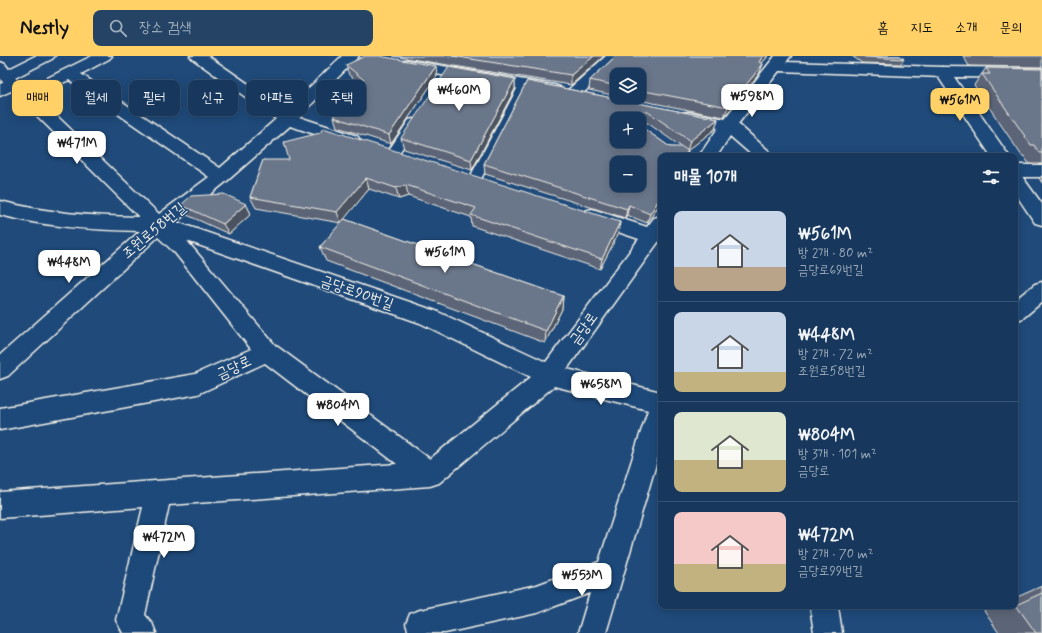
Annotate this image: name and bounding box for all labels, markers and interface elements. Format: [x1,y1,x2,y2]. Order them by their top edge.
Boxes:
search box [93,10,373,46]
text: Nestly [20,16,69,41]
icon: search [107,17,129,39]
text: 장소 검색 [139,18,191,38]
text: 홈 [877,19,888,37]
text: 지도 [910,19,933,37]
text: 소개 [955,19,977,37]
text: 문의 [999,19,1022,37]
map controls [610,68,646,192]
button: layers [610,68,646,104]
pin: ₩460M [431,78,487,112]
chip: 매매 [12,80,63,116]
chip: 월세 [71,80,121,116]
chip: 필터 [129,80,180,116]
chip: 신규 [188,80,238,116]
chip: 아파트 [246,80,308,116]
chip: 주택 [316,80,366,116]
text: ₩460M [437,82,481,99]
pin: ₩598M [724,84,780,118]
text: ₩598M [730,88,774,105]
pin: ₩561M [932,88,988,122]
text: ₩561M [939,92,981,109]
button: + [610,112,646,148]
pin: ₩471M [49,131,105,165]
text: ₩471M [57,135,97,152]
button: − [610,156,646,192]
text: 매물 10개 [674,166,737,188]
icon: filters [980,166,1002,188]
street label: 조원로58번길 [118,198,190,264]
text: ₩561M [798,223,852,245]
icon: home [706,227,754,275]
pin: ₩561M [417,240,473,274]
text: ₩561M [424,244,466,261]
text: 방 2개 · 80 m² [798,245,873,262]
pin: ₩448M [41,250,97,284]
text: ₩448M [47,254,91,271]
text: 금당로69번길 [798,262,863,279]
street label: 금당로90번길 [318,271,396,315]
street label: 금당로 [565,308,603,350]
text: ₩448M [798,324,855,346]
icon: home [706,328,754,376]
text: 방 2개 · 72 m² [798,346,873,363]
street label: 금당로 [213,351,255,385]
text: 조원로58번길 [798,363,865,380]
pin: ₩658M [573,372,629,406]
text: ₩658M [580,376,622,393]
pin: ₩804M [310,393,366,427]
text: ₩804M [316,397,360,414]
text: ₩804M [798,424,855,446]
icon: home [706,428,754,476]
text: 방 3개 · 101 m² [798,446,877,463]
text: 금당로 [798,463,829,480]
text: ₩472M [798,524,854,546]
pin: ₩472M [136,525,192,559]
icon: home [706,528,754,576]
text: ₩472M [143,529,185,546]
text: 방 2개 · 70 m² [798,546,874,563]
pin: ₩553M [554,563,610,597]
text: 금당로99번길 [798,563,863,580]
text: ₩553M [561,567,603,584]

